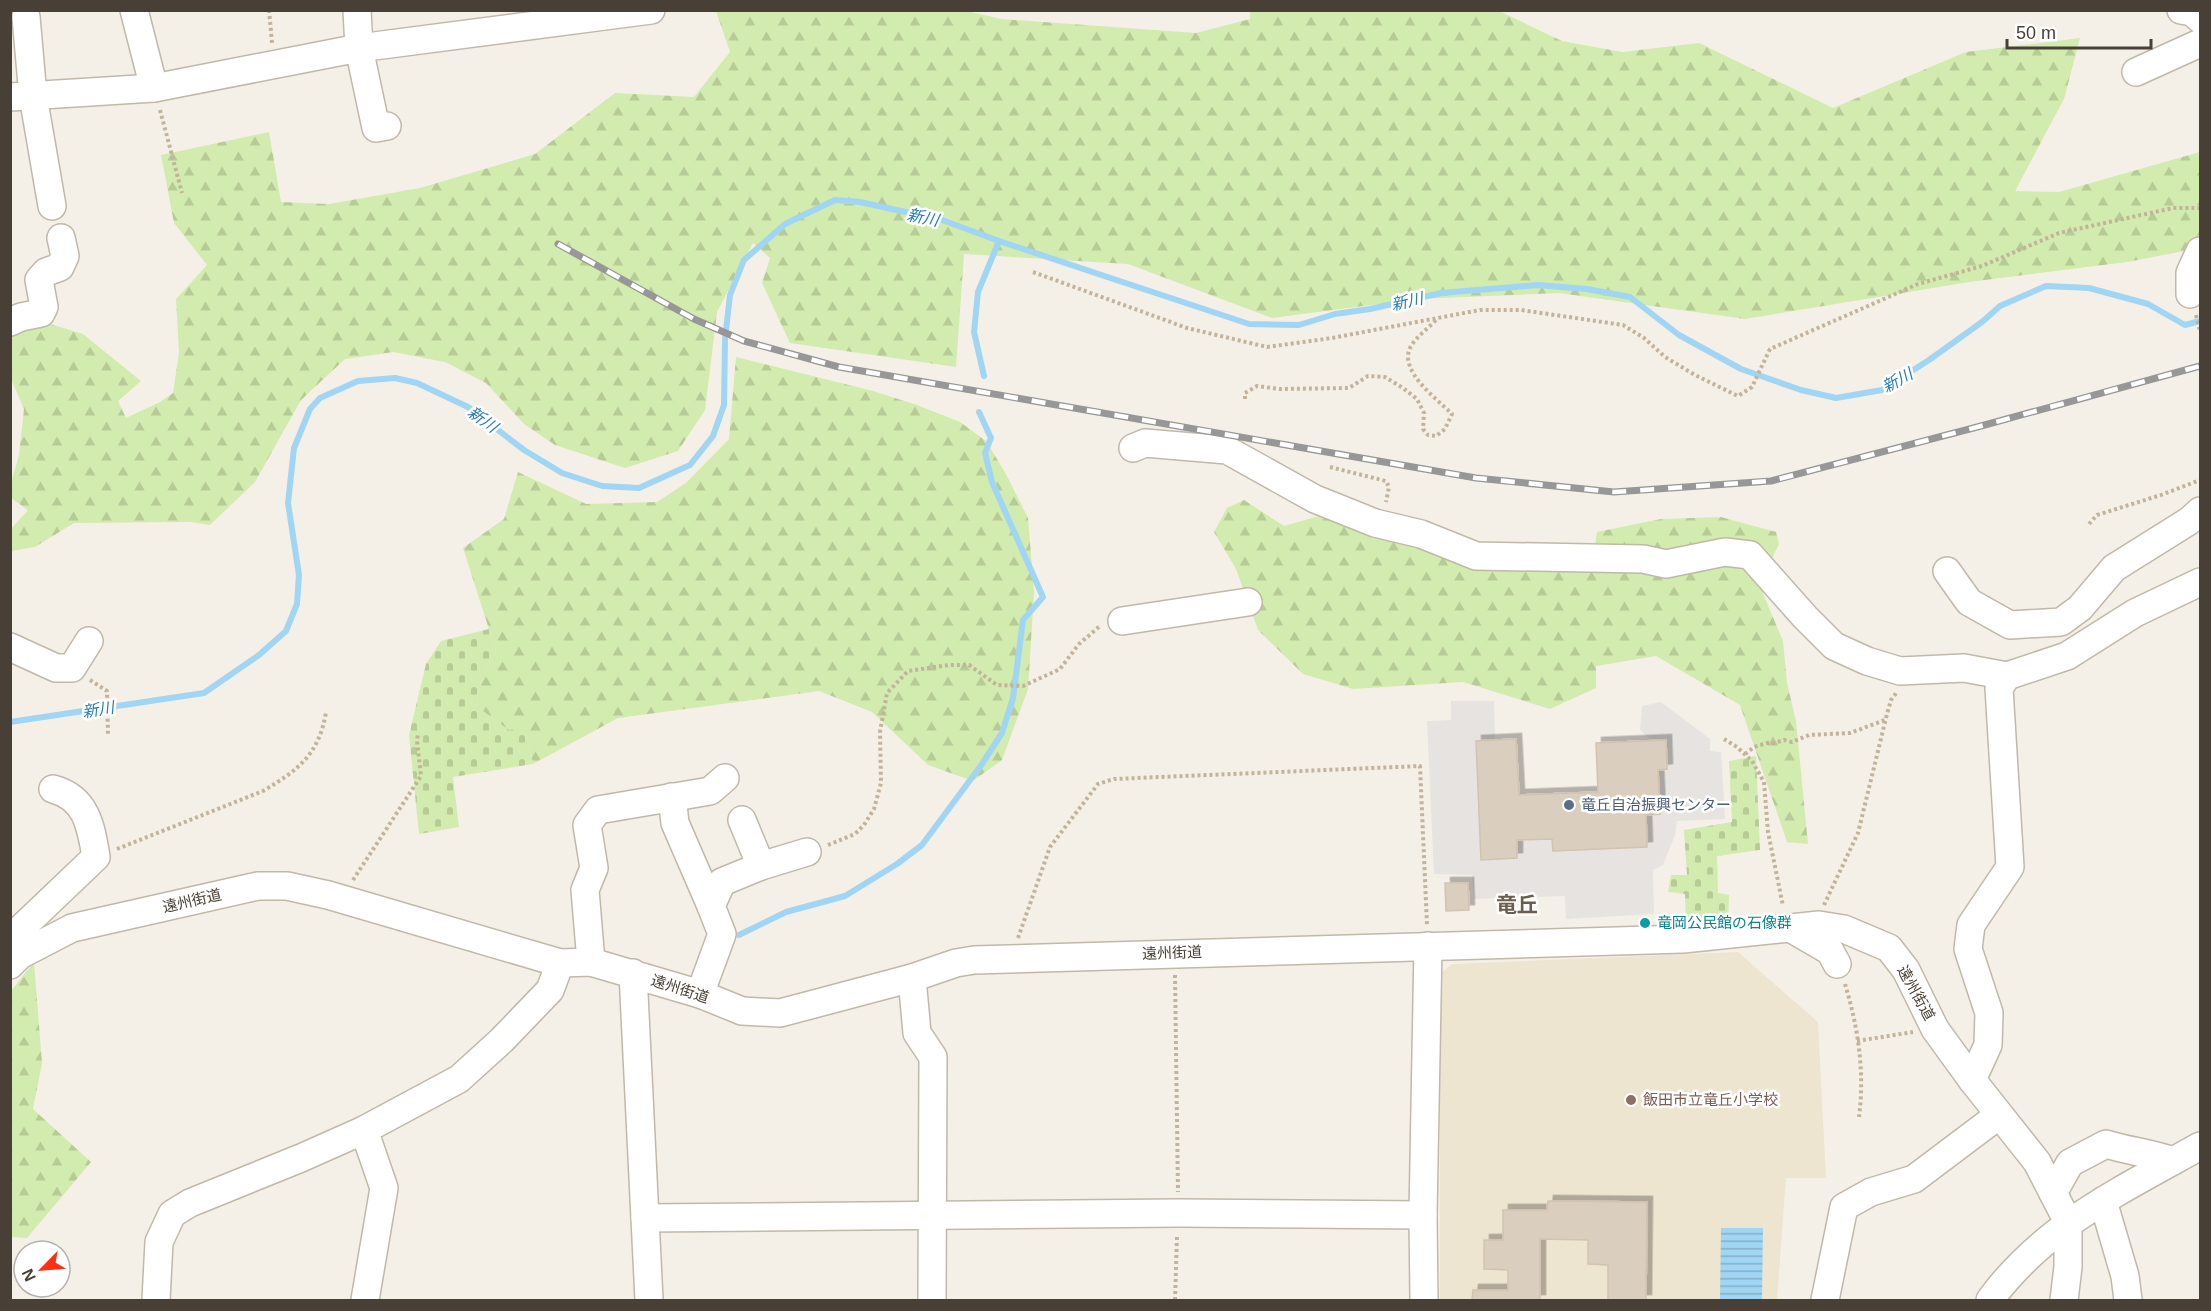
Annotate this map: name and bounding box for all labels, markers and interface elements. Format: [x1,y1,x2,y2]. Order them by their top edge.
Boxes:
scale bar [2007,12,2151,50]
text: 50 m [2016,23,2056,43]
water label: 新川 [906,206,942,229]
water label: 新川 [1390,289,1426,313]
water label: 新川 [1879,364,1917,396]
water label: 新川 [465,403,502,437]
water label: 新川 [81,698,117,720]
place label: 竜丘自治振興センター [1581,796,1731,813]
marker: 竜丘自治振興センター [1562,798,1576,812]
street label: 遠州街道 [161,885,223,916]
district label: 竜丘 [1496,893,1538,916]
place label: 竜岡公民館の石像群 [1657,914,1792,931]
marker: 竜岡公民館の石像群 [1638,916,1652,930]
street label: 遠州街道 [1142,943,1202,962]
street label: 遠州街道 [1894,962,1938,1023]
street label: 遠州街道 [649,971,711,1006]
place label: 飯田市立竜丘小学校 [1643,1091,1778,1108]
marker: 飯田市立竜丘小学校 [1624,1093,1638,1107]
north arrow [12,1239,72,1299]
text: N [19,1266,39,1284]

